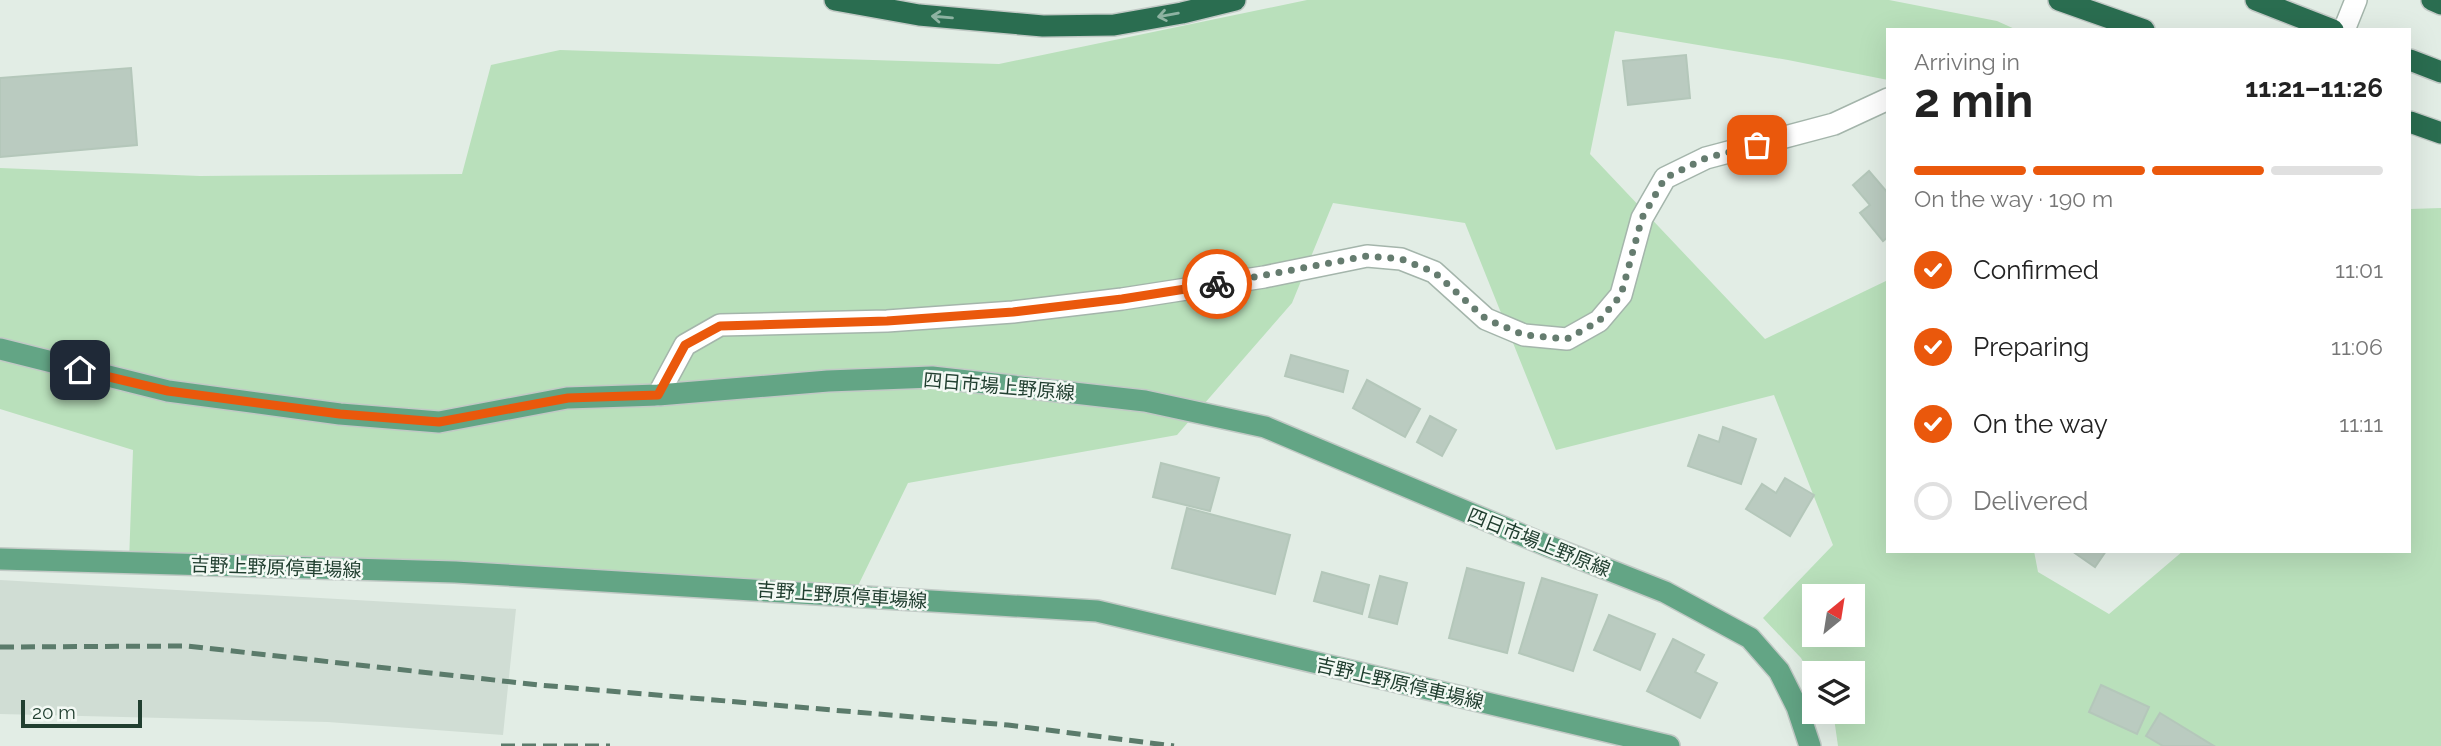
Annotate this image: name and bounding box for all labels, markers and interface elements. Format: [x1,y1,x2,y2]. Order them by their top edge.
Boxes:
one-way arrow [1157,9,1180,22]
one-way arrow [931,10,954,23]
text: Arriving in [1914,48,2020,75]
text: 11:21–11:26 [2245,73,2383,103]
text: 2 min [1914,74,2033,128]
pin [1727,115,1787,175]
icon: bag [1738,126,1776,164]
text: On the way · 190 m [1914,185,2113,212]
courier [1182,249,1252,319]
icon: check [1914,251,1952,289]
text: Confirmed [1973,255,2099,285]
text: 11:01 [2335,256,2383,283]
icon: bike [1198,265,1236,303]
icon: check [1914,328,1952,366]
text: Preparing [1973,332,2089,362]
text: 11:06 [2331,333,2383,360]
pin [50,340,110,400]
icon: home [61,351,99,389]
street label: 四日市場上野原線 [922,368,1076,404]
icon: check [1914,405,1952,443]
text: On the way [1973,409,2108,439]
text: 11:11 [2339,410,2383,437]
text: Delivered [1973,486,2088,516]
street label: 四日市場上野原線 [1464,503,1614,581]
street label: 吉野上野原停車場線 [190,553,362,581]
street label: 吉野上野原停車場線 [756,578,928,612]
north arrow [1802,584,1866,648]
map controls [1802,584,1865,724]
street label: 吉野上野原停車場線 [1314,653,1486,713]
button: layers [1802,661,1865,724]
scale bar [21,697,142,729]
text: 20 m [32,701,76,723]

